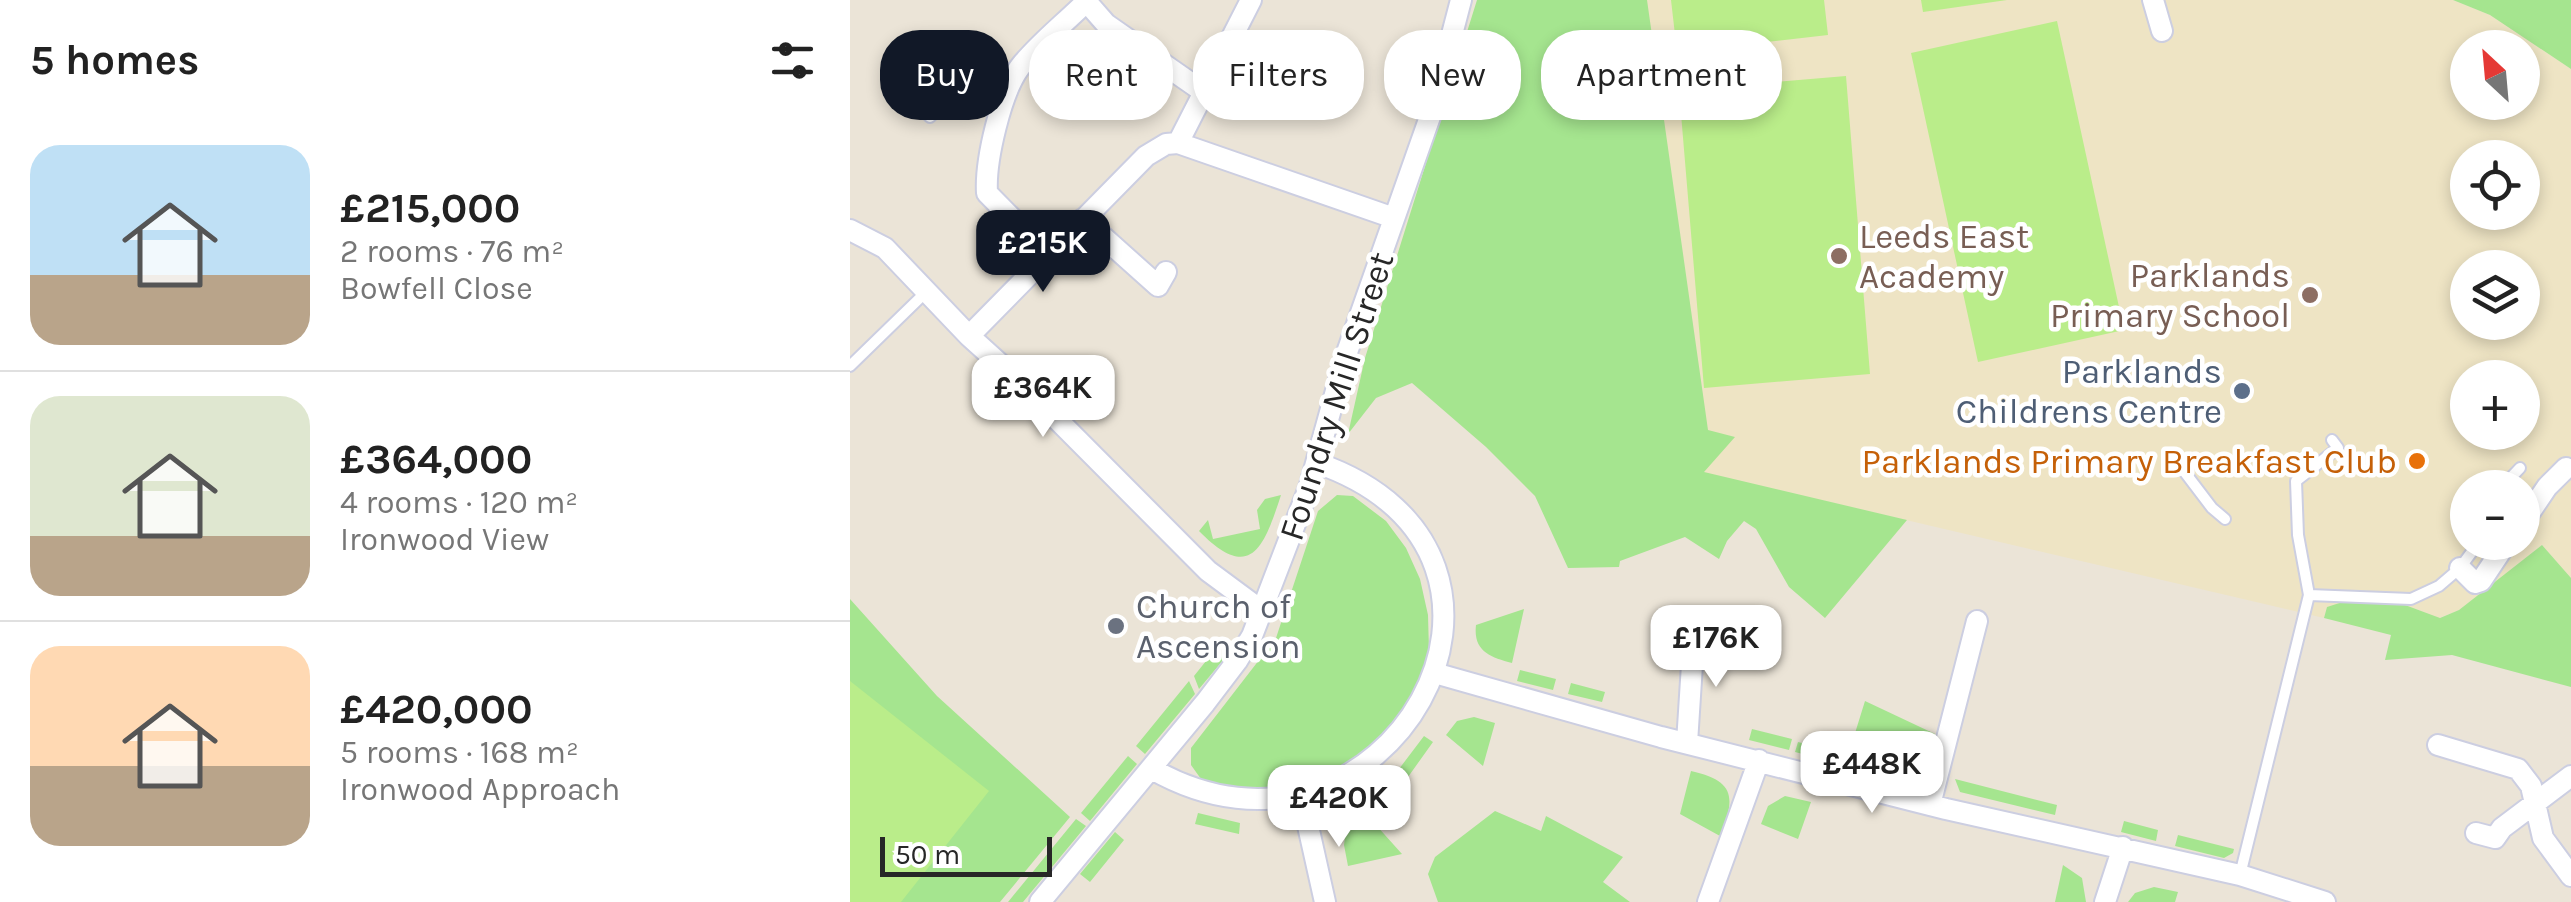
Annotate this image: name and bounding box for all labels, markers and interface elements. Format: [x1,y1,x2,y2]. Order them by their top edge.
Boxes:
chip: Buy [880,30,1009,120]
chip: Rent [1029,30,1173,120]
chip: Filters [1193,30,1364,120]
chip: New [1384,30,1521,120]
chip: Apartment [1541,30,1782,120]
north arrow [2450,30,2540,120]
map controls [2450,30,2540,560]
icon: filters [765,33,820,88]
text: 5 homes [30,35,199,85]
button: locate [2450,140,2540,230]
text: £215,000 [340,183,520,233]
icon: home [110,185,230,305]
pin: £215K [973,210,1113,295]
place label: Leeds East Academy [1859,216,2029,297]
text: £215K [998,224,1088,261]
text: 2 rooms · 76 m² [340,233,564,270]
marker: Leeds East Academy [1828,245,1850,267]
street label: Foundry Mill Street [1270,247,1402,546]
button: layers [2450,250,2540,340]
place label: Parklands Primary School [2050,255,2290,336]
text: Bowfell Close [340,270,533,307]
marker: Parklands Primary School [2299,284,2321,306]
place label: Parklands Childrens Centre [1956,351,2222,432]
pin: £364K [973,355,1113,440]
button: + [2450,360,2540,450]
text: £364K [994,369,1092,406]
marker: Parklands Childrens Centre [2231,380,2253,402]
text: £364,000 [340,434,532,484]
icon: home [110,436,230,556]
place label: Parklands Primary Breakfast Club [1862,441,2397,482]
marker: Parklands Primary Breakfast Club [2406,450,2428,472]
button: − [2450,470,2540,560]
text: 4 rooms · 120 m² [340,484,578,521]
text: Ironwood View [340,521,549,558]
place label: Church of Ascension [1136,586,1301,667]
pin: £176K [1646,605,1786,690]
marker: Church of Ascension [1105,615,1127,637]
text: £176K [1673,619,1759,656]
text: £420,000 [340,684,533,734]
icon: home [110,686,230,806]
pin: £448K [1802,731,1942,816]
text: 5 rooms · 168 m² [340,734,579,771]
text: £448K [1823,745,1921,782]
pin: £420K [1269,765,1409,850]
text: Ironwood Approach [340,771,620,808]
text: £420K [1290,779,1388,816]
scale bar [880,832,1052,876]
text: 50 m [895,838,960,871]

